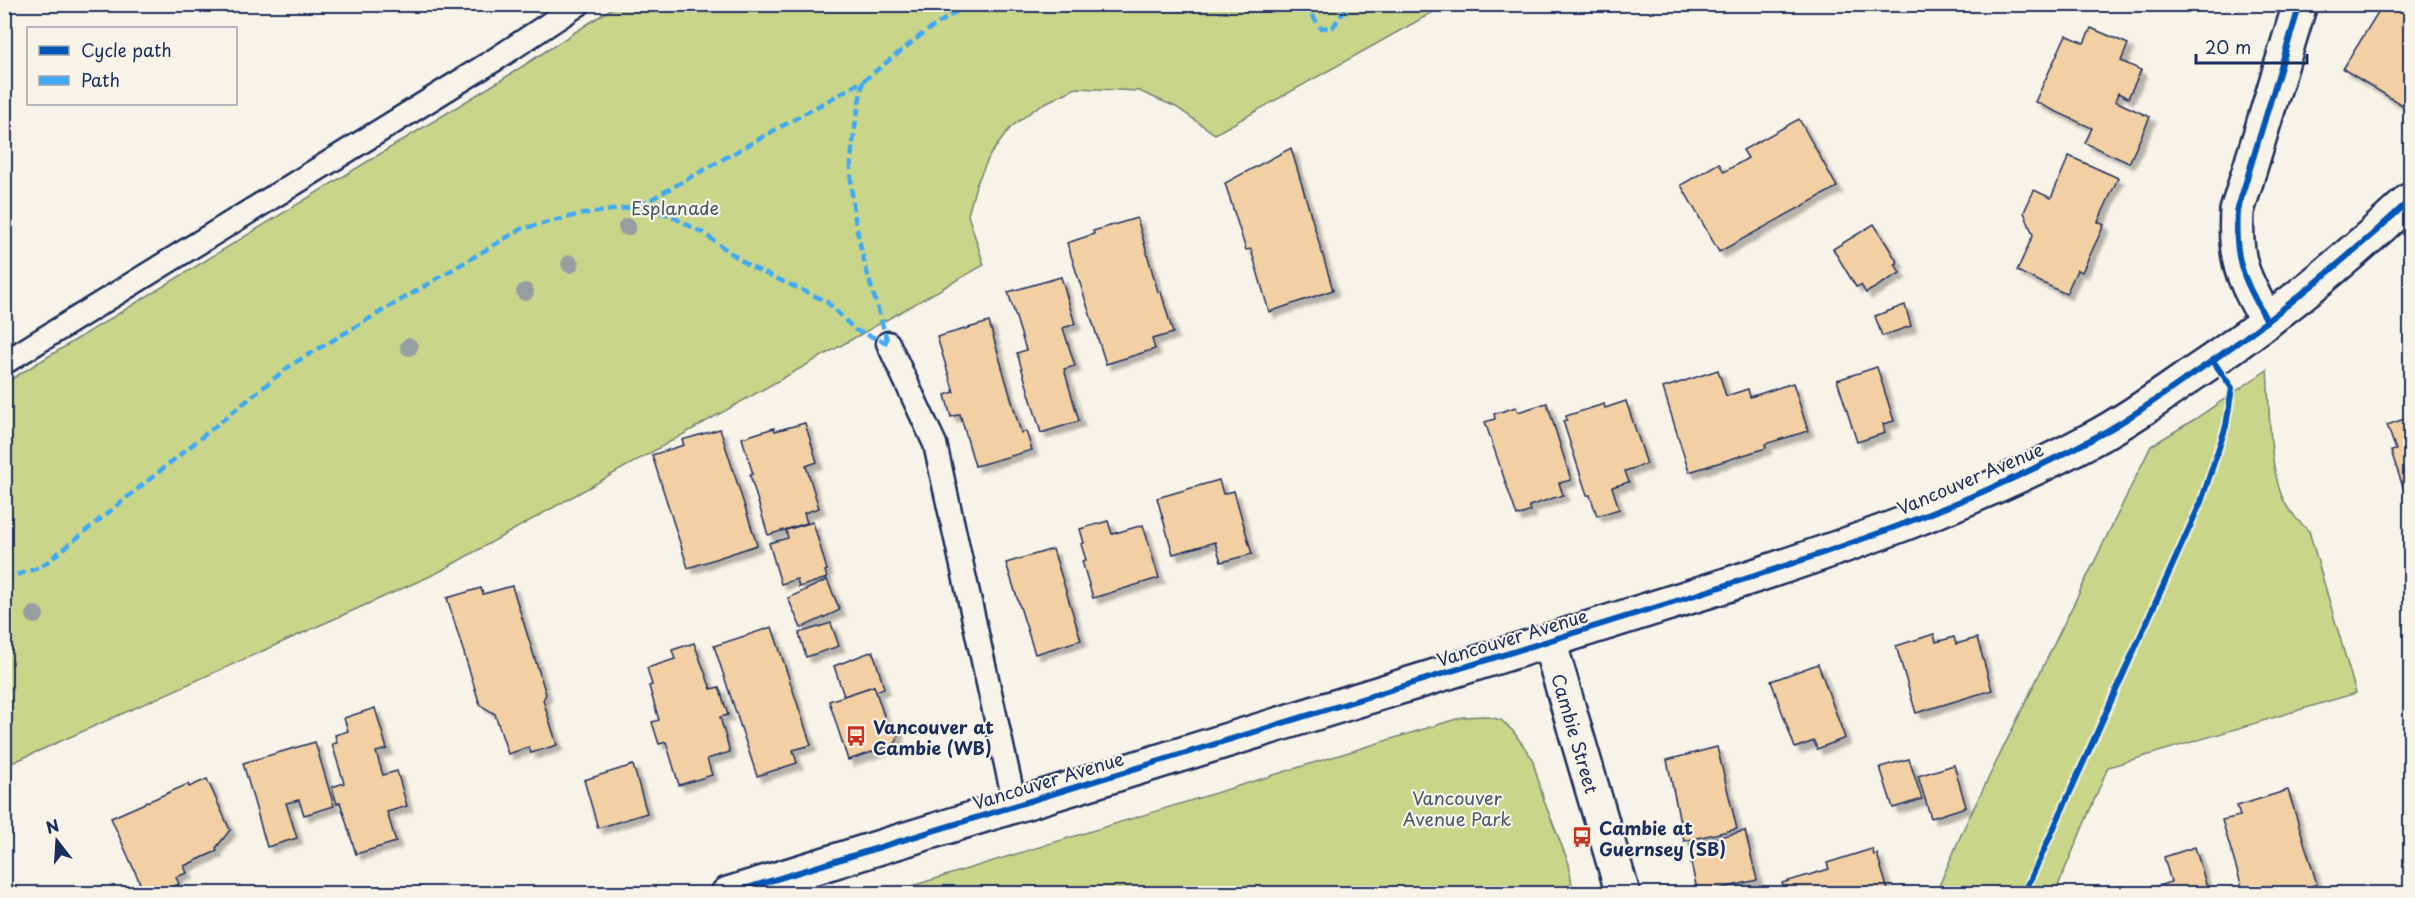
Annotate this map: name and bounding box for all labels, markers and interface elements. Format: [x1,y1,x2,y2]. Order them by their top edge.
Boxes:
legend [27,27,237,105]
scale bar [2196,27,2307,65]
text: 20 m [2205,33,2251,60]
text: Cycle path [81,36,172,63]
text: Path [81,66,120,93]
park label: Esplanade [631,194,719,221]
street label: Vancouver Avenue [1893,435,2048,521]
street label: Vancouver Avenue [1433,601,1591,673]
street label: Cambie Street [1546,670,1606,796]
place label: Vancouver at Cambie (WB) [873,713,994,761]
bus stop icon: Vancouver at Cambie (WB) [844,724,868,748]
street label: Vancouver Avenue [969,744,1127,816]
park label: Vancouver Avenue Park [1403,784,1511,832]
north arrow [27,811,87,871]
text: N [43,812,62,839]
place label: Cambie at Guernsey (SB) [1599,814,1726,862]
bus stop icon: Cambie at Guernsey (SB) [1570,825,1594,849]

